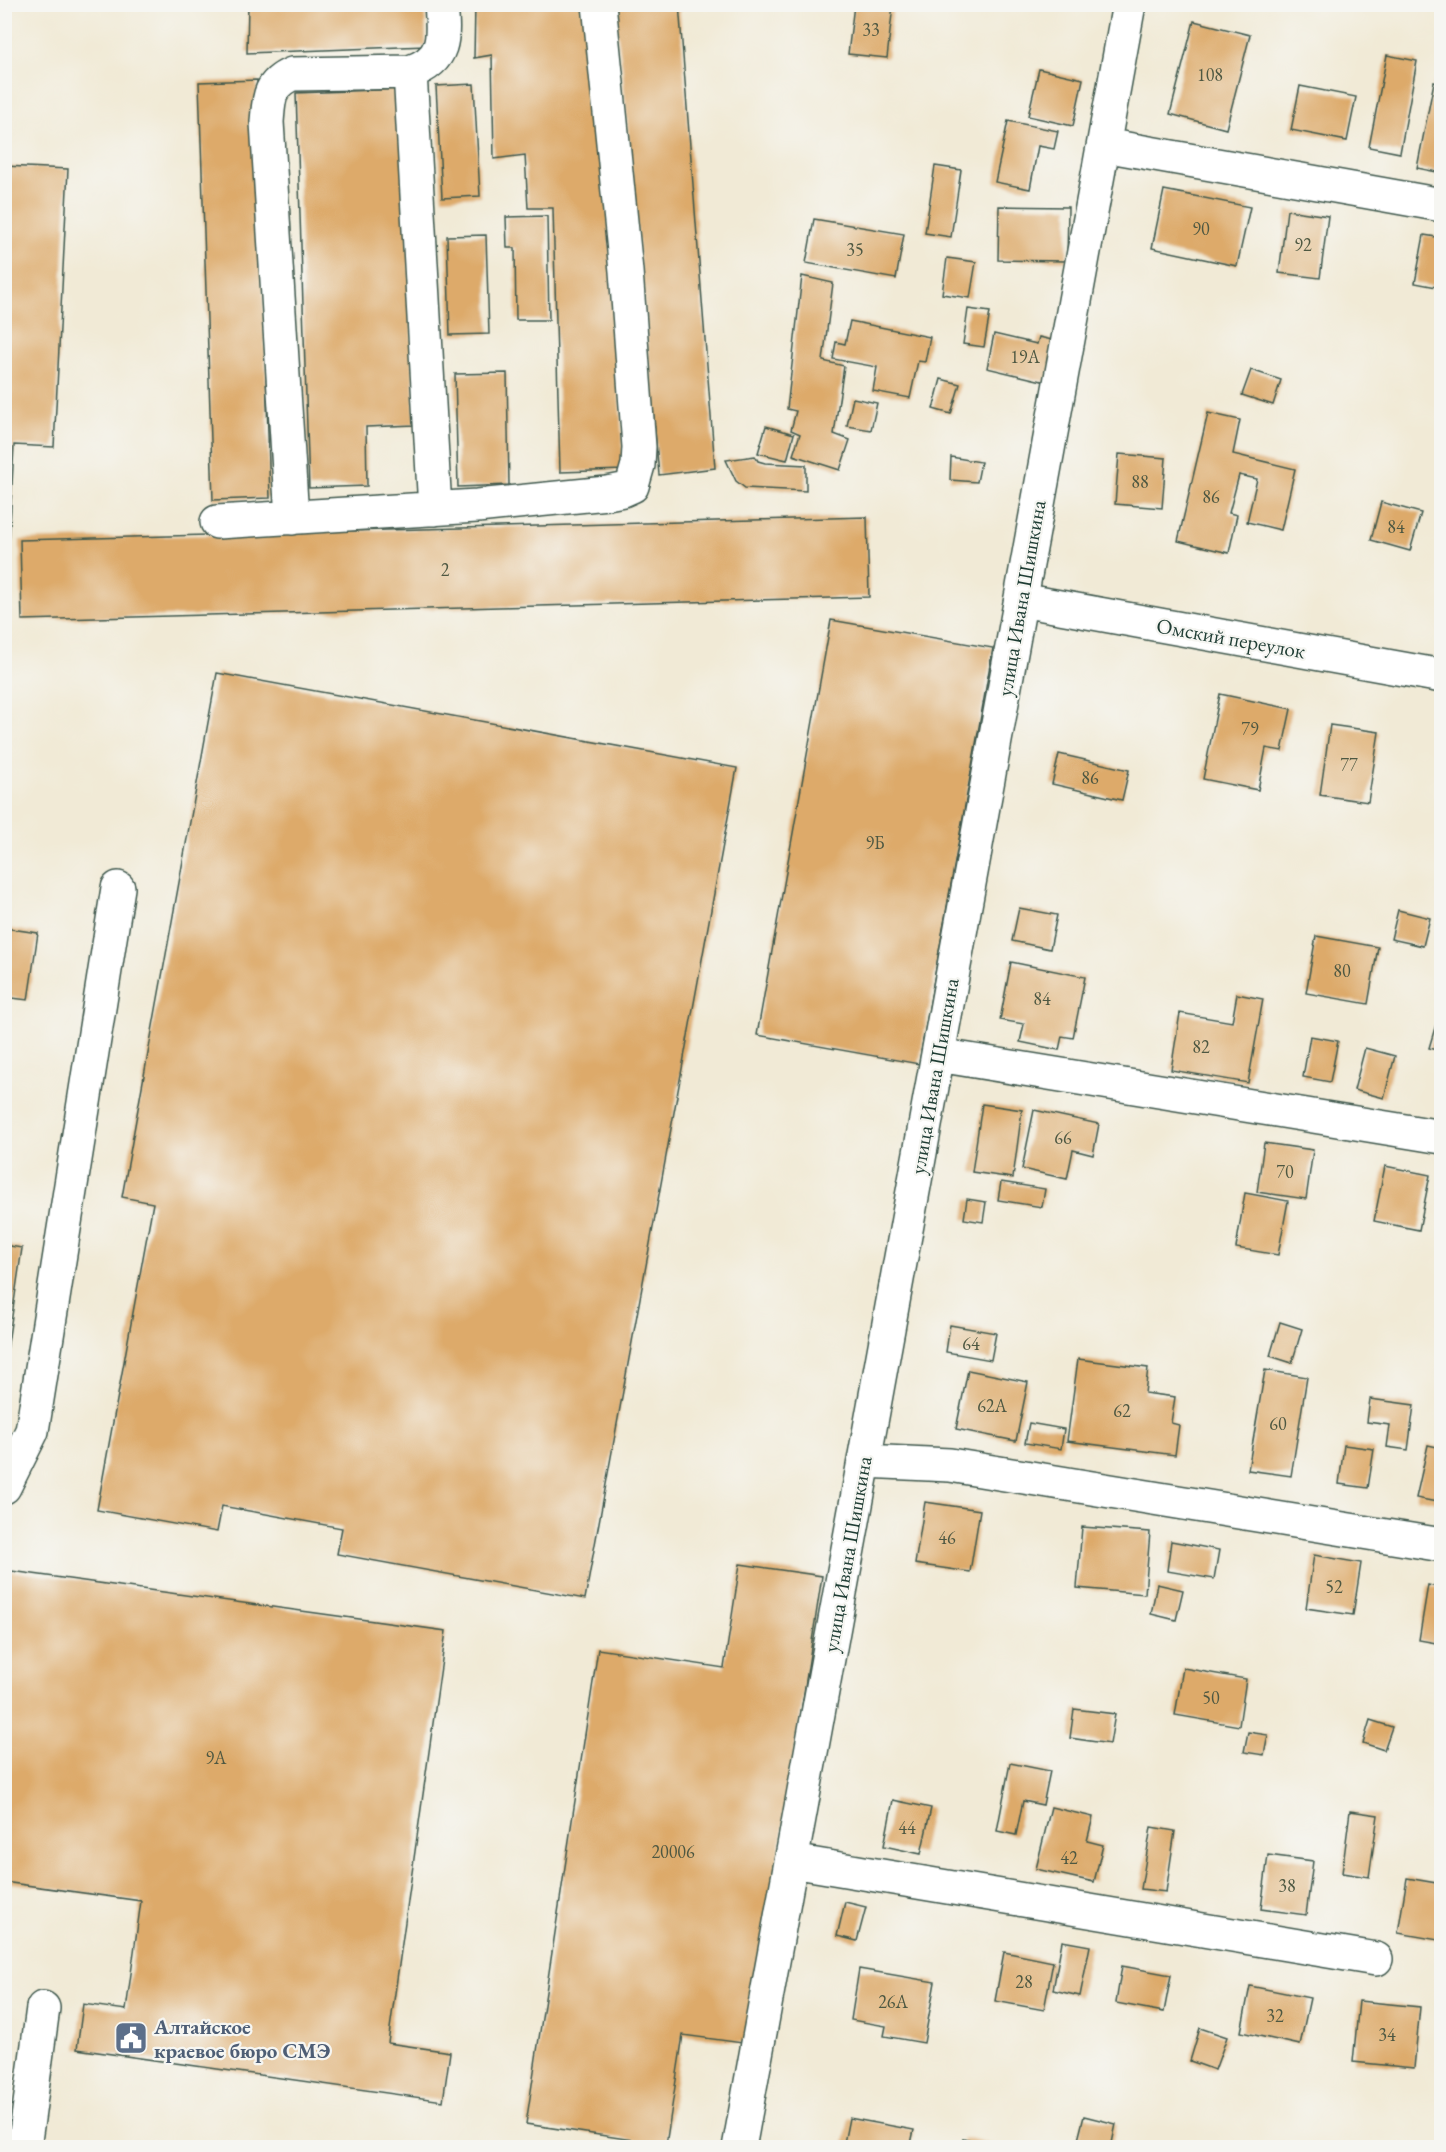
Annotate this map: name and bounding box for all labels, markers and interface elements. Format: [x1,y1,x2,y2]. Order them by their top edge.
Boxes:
house number: 33 [862,18,880,41]
house number: 108 [1197,63,1223,86]
house number: 90 [1192,217,1210,240]
house number: 92 [1294,233,1312,256]
house number: 35 [846,238,864,261]
house number: 19А [1010,345,1040,368]
house number: 88 [1131,470,1149,493]
house number: 86 [1202,485,1220,508]
street label: улица Ивана Шишкина [990,497,1052,698]
house number: 84 [1387,515,1405,538]
house number: 2 [441,558,450,581]
street label: Омский переулок [1154,612,1308,664]
house number: 79 [1241,717,1259,740]
house number: 77 [1340,753,1358,776]
house number: 86 [1081,766,1099,789]
house number: 9Б [865,831,885,854]
house number: 80 [1333,959,1351,982]
street label: улица Ивана Шишкина [903,975,965,1176]
house number: 84 [1033,987,1051,1010]
house number: 82 [1192,1035,1210,1058]
house number: 66 [1054,1126,1072,1149]
house number: 70 [1276,1160,1294,1183]
house number: 64 [962,1332,980,1355]
house number: 62А [977,1394,1007,1417]
house number: 62 [1113,1399,1131,1422]
house number: 60 [1269,1412,1287,1435]
street label: улица Ивана Шишкина [816,1453,878,1654]
house number: 46 [938,1526,956,1549]
house number: 52 [1325,1575,1343,1598]
house number: 50 [1202,1686,1220,1709]
house number: 9А [205,1746,227,1769]
house number: 44 [898,1816,916,1839]
house number: 20006 [651,1840,695,1863]
house number: 42 [1060,1846,1078,1869]
house number: 38 [1278,1874,1296,1897]
house number: 28 [1015,1970,1033,1993]
house number: 26А [878,1990,908,2013]
house number: 32 [1266,2004,1284,2027]
place label: Алтайское краевое бюро СМЭ [153,2013,331,2064]
public building icon: Алтайское краевое бюро СМЭ [113,2020,149,2056]
house number: 34 [1378,2023,1396,2046]

